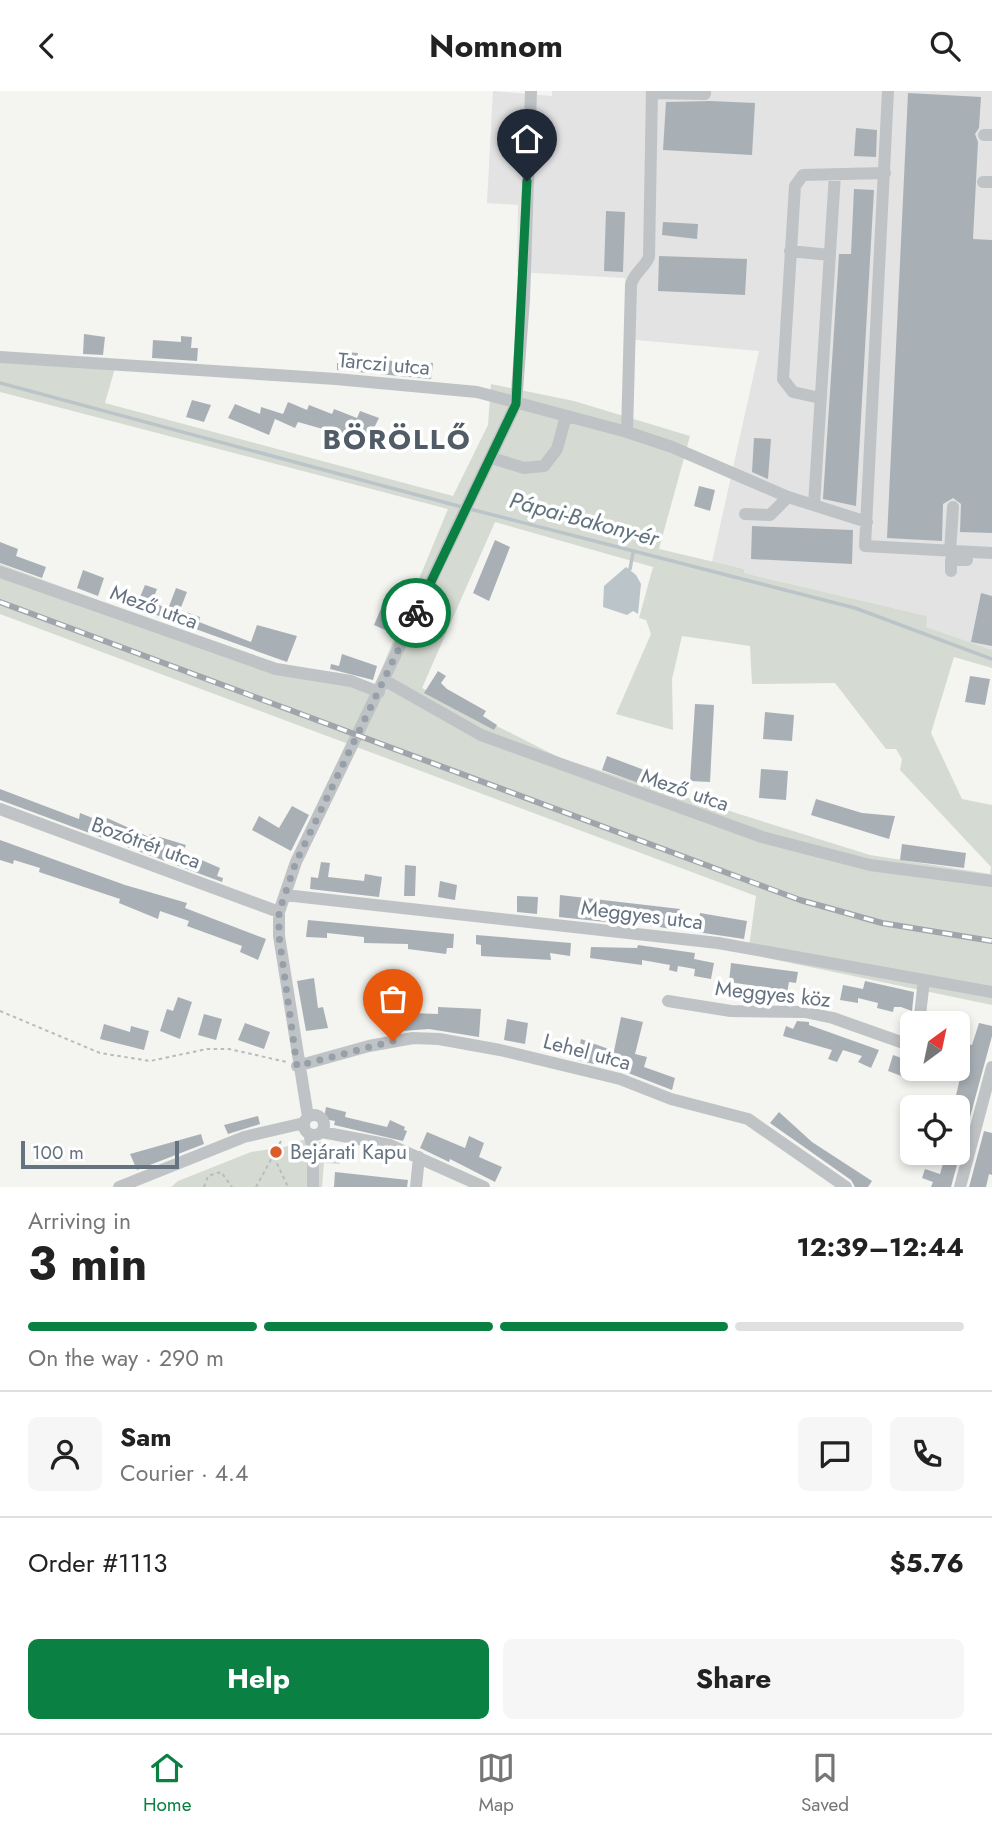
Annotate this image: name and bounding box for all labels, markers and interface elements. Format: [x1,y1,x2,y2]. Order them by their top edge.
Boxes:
text: Nomnom [429,23,563,69]
icon: back [28,27,66,65]
icon: search [926,27,964,65]
pin [497,109,557,181]
icon: home [508,120,546,158]
street label: Tarczi utca [337,345,431,383]
district label: BÖRÖLLŐ [322,419,472,460]
water label: Pápai-Bakony-ér [506,483,664,556]
street label: Mező utca [106,577,202,637]
courier [381,578,451,648]
icon: bike [397,594,435,632]
street label: Mező utca [637,761,733,819]
street label: Bozótrét utca [87,809,205,877]
street label: Meggyes utca [579,893,705,937]
pin [363,969,423,1041]
street label: Meggyes köz [714,973,833,1015]
icon: bag [374,980,412,1018]
north arrow [900,1011,970,1081]
map controls [900,1011,970,1165]
street label: Lehel utca [540,1026,634,1078]
button: locate [900,1095,970,1165]
place label: Bejárati Kapu [290,1137,407,1167]
scale bar [21,1138,178,1170]
text: 100 m [32,1139,84,1166]
marker: Bejárati Kapu [268,1144,284,1160]
text: Arriving in [28,1204,131,1238]
text: 12:39–12:44 [796,1228,964,1266]
text: 3 min [28,1231,147,1297]
text: On the way · 290 m [28,1341,224,1375]
button: person [28,1417,102,1491]
button: chat [798,1417,872,1491]
button: phone [890,1417,964,1491]
text: Sam [120,1418,172,1456]
text: Courier · 4.4 [120,1456,248,1490]
text: Order #1113 [28,1544,167,1582]
text: $5.76 [890,1544,964,1582]
button: Help [28,1639,489,1719]
button: Share [503,1639,964,1719]
tab: Home [143,1749,191,1818]
tab: Map [477,1749,515,1818]
tab: Saved [801,1749,849,1818]

